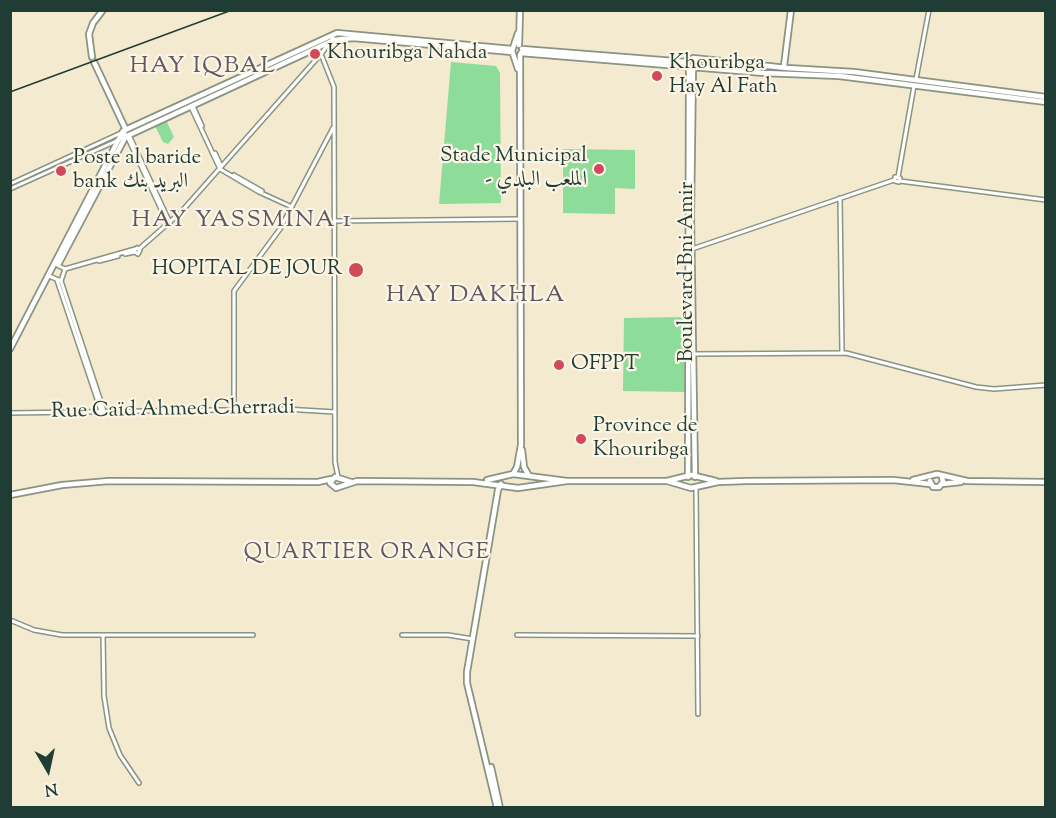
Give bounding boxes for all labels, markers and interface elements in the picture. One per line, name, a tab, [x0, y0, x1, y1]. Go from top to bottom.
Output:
place label: Khouribga Nahda	[327, 41, 487, 67]
marker: Khouribga Nahda	[308, 47, 322, 61]
place label: Khouribga Hay Al Fath	[669, 51, 778, 101]
district label: HAY IQBAL	[129, 54, 277, 82]
marker: Khouribga Hay Al Fath	[650, 69, 664, 83]
place label: Stade Municipal - الملعب البلدي	[440, 144, 587, 194]
place label: Poste al baride bank البريد بنك	[73, 146, 201, 196]
marker: Stade Municipal - الملعب البلدي	[592, 162, 606, 176]
marker: Poste al baride bank البريد بنك	[54, 164, 68, 178]
street label: Boulevard Bni Amir	[675, 182, 701, 362]
district label: HAY YASSMINA 1	[132, 208, 352, 236]
place label: HOPITAL DE JOUR	[152, 257, 342, 283]
marker: HOPITAL DE JOUR	[347, 261, 365, 279]
district label: HAY DAKHLA	[386, 283, 566, 311]
place label: OFPPT	[571, 352, 639, 378]
marker: OFPPT	[552, 358, 566, 372]
street label: Rue Caïd Ahmed Cherradi	[51, 396, 295, 426]
place label: Province de Khouribga	[593, 414, 698, 464]
marker: Province de Khouribga	[574, 432, 588, 446]
district label: QUARTIER ORANGE	[243, 541, 491, 567]
north arrow	[18, 740, 78, 800]
text: N	[43, 776, 59, 801]

